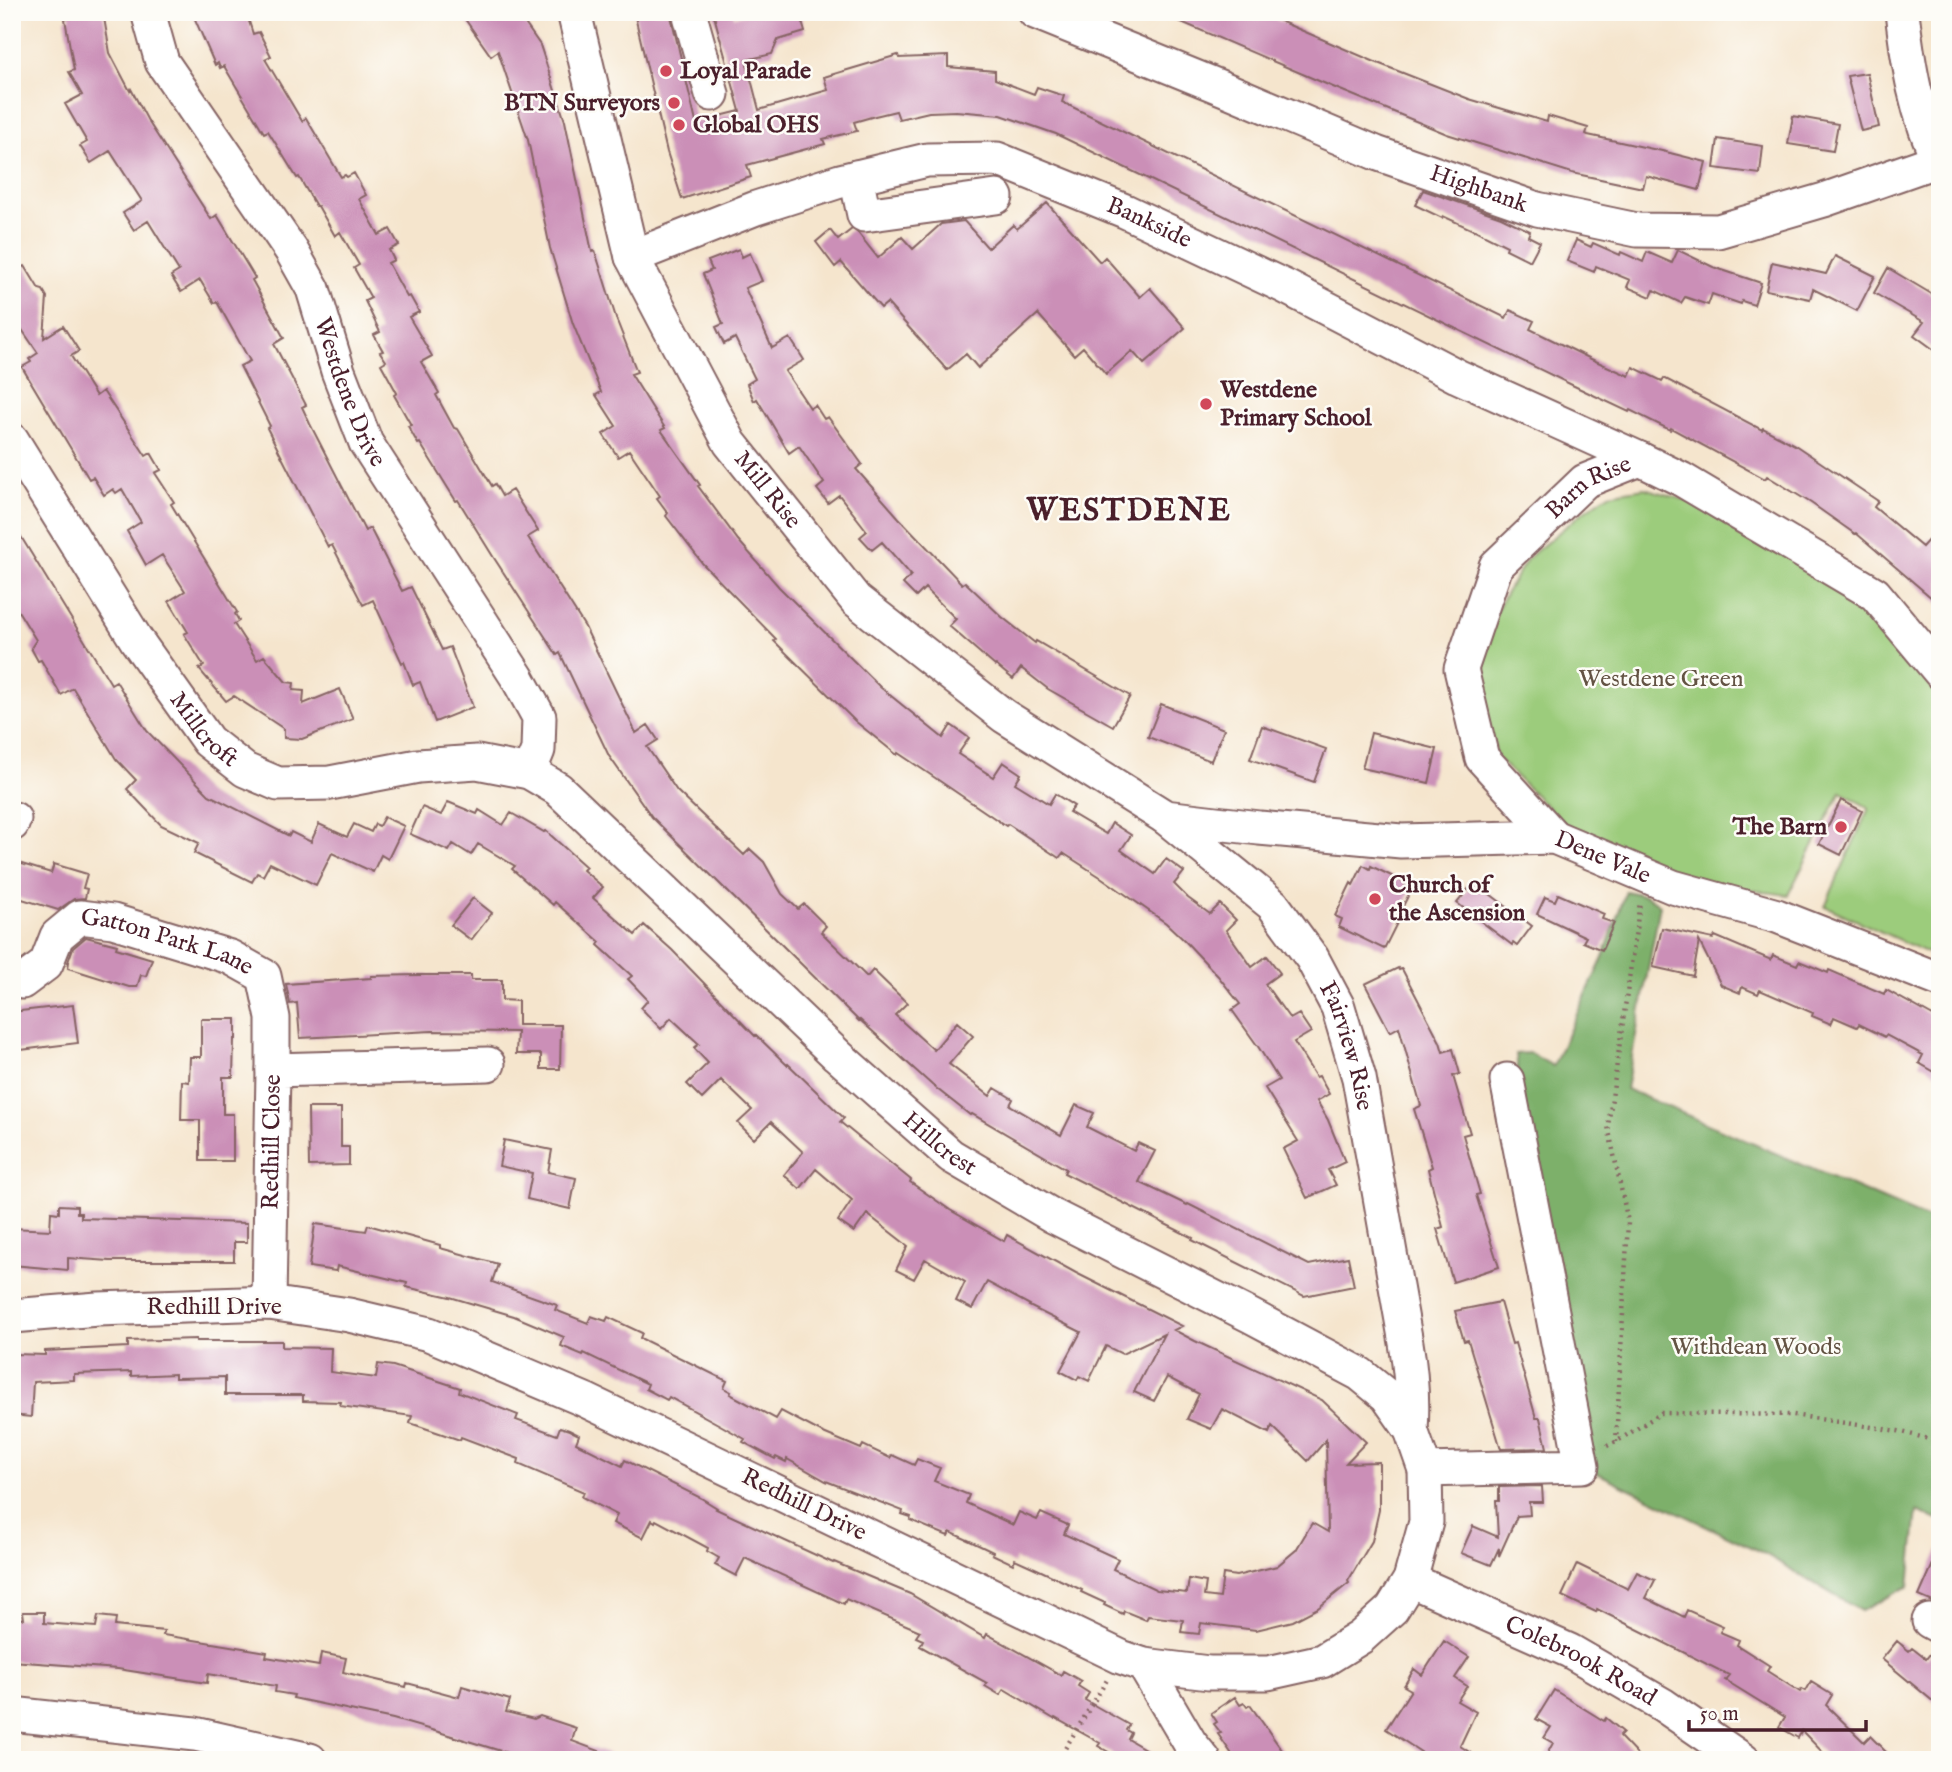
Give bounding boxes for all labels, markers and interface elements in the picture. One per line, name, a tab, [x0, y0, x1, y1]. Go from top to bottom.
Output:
place label: Loyal Parade	[680, 56, 811, 87]
marker: Loyal Parade	[658, 63, 674, 79]
place label: BTN Surveyors	[504, 88, 661, 119]
marker: BTN Surveyors	[666, 95, 682, 111]
place label: Global OHS	[693, 110, 819, 141]
marker: Global OHS	[671, 117, 687, 133]
street label: Highbank	[1426, 157, 1532, 220]
street label: Bankside	[1102, 190, 1197, 256]
street label: Westdene Drive	[307, 313, 393, 473]
place label: Westdene Primary School	[1219, 375, 1372, 434]
marker: Westdene Primary School	[1198, 396, 1214, 412]
street label: Mill Rise	[727, 444, 808, 535]
street label: Barn Rise	[1539, 449, 1636, 526]
district label: WESTDENE	[1025, 491, 1232, 532]
park label: Westdene Green	[1579, 664, 1744, 695]
street label: Millcroft	[162, 686, 244, 774]
place label: The Barn	[1732, 812, 1827, 843]
marker: The Barn	[1833, 819, 1849, 835]
street label: Dene Vale	[1550, 823, 1655, 891]
place label: Church of the Ascension	[1389, 870, 1526, 929]
marker: Church of the Ascension	[1367, 891, 1383, 907]
street label: Gatton Park Lane	[79, 902, 259, 982]
street label: Fairview Rise	[1312, 976, 1380, 1113]
street label: Redhill Close	[255, 1074, 288, 1210]
street label: Hillcrest	[896, 1105, 982, 1183]
street label: Redhill Drive	[146, 1292, 282, 1323]
park label: Withdean Woods	[1670, 1332, 1842, 1363]
street label: Redhill Drive	[736, 1461, 872, 1549]
street label: Colebrook Road	[1500, 1609, 1662, 1713]
scale bar	[1689, 1688, 1866, 1732]
text: 50 m	[1700, 1701, 1739, 1728]

